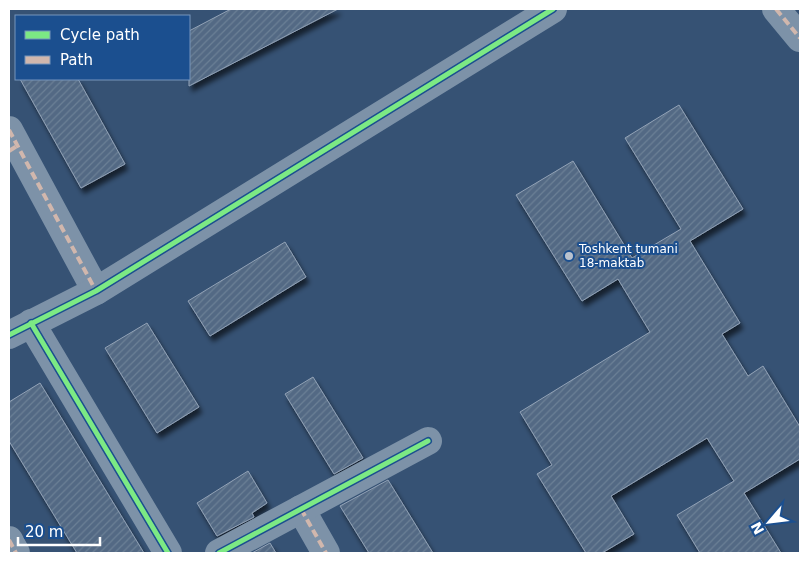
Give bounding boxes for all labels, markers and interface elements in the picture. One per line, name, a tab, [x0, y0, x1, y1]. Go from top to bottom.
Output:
legend	[15, 15, 190, 80]
text: Cycle path	[60, 26, 140, 44]
text: Path	[60, 51, 93, 69]
place label: Toshkent tumani 18-maktab	[578, 242, 678, 270]
marker: Toshkent tumani 18-maktab	[563, 250, 575, 262]
north arrow	[744, 497, 794, 547]
scale bar	[18, 514, 100, 546]
text: N	[748, 519, 767, 537]
text: 20 m	[25, 523, 63, 541]

